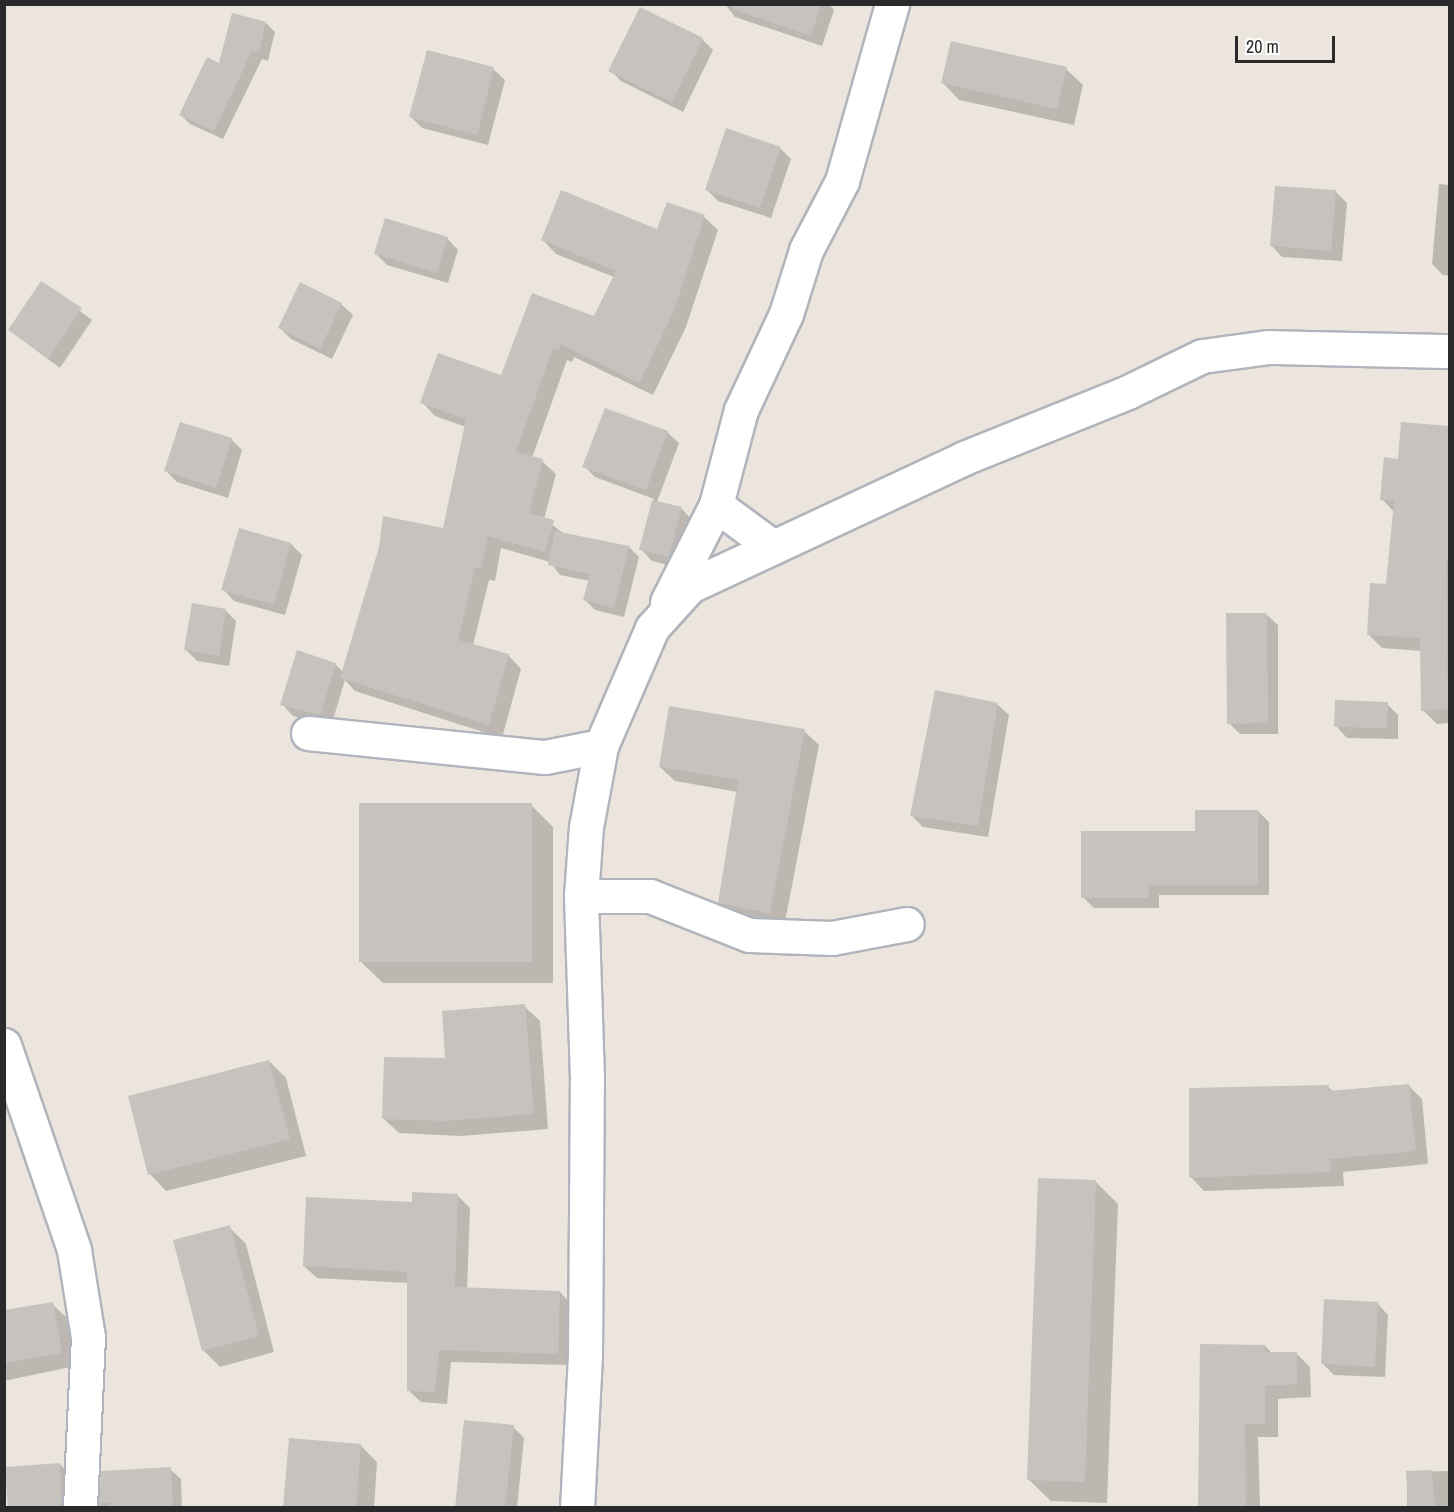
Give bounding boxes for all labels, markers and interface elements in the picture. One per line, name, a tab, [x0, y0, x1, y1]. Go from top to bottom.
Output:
scale bar	[1238, 24, 1338, 62]
text: 20 m	[1246, 34, 1279, 59]

